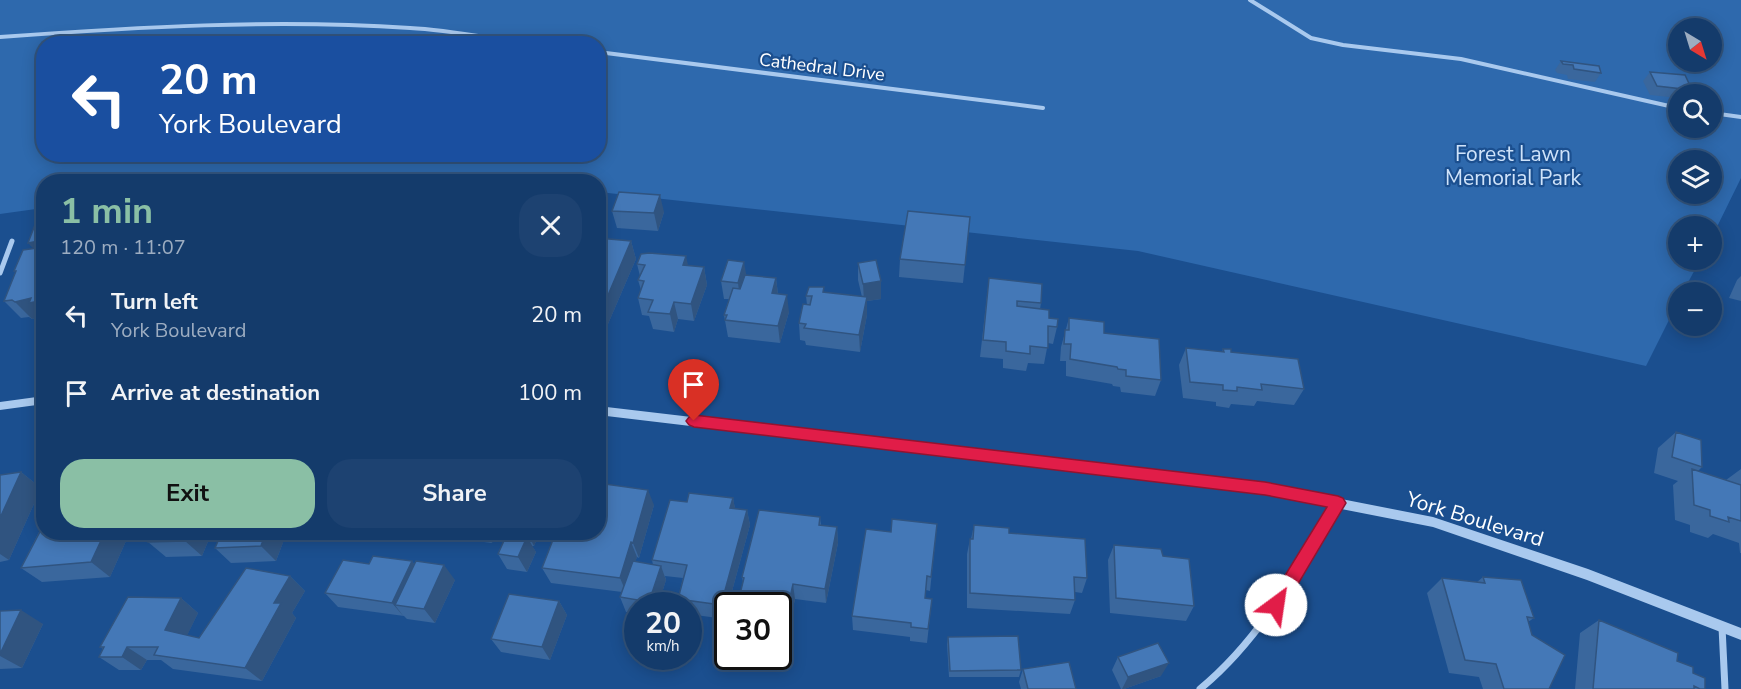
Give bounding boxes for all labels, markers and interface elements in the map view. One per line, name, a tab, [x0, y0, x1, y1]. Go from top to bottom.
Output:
north arrow	[1668, 18, 1722, 72]
map controls	[1668, 18, 1722, 336]
street label: Cathedral Drive	[758, 47, 886, 87]
text: 20 m	[159, 52, 258, 109]
icon: left	[60, 60, 138, 138]
button: search	[1668, 84, 1722, 138]
text: York Boulevard	[159, 106, 342, 143]
park label: Forest Lawn Memorial Park	[1445, 140, 1581, 192]
button: layers	[1668, 150, 1722, 204]
text: 1 min	[60, 187, 153, 236]
button: close	[519, 194, 582, 257]
button: +	[1668, 216, 1722, 270]
text: 120 m · 11:07	[60, 234, 186, 261]
button: −	[1668, 282, 1722, 336]
text: Turn left	[111, 287, 198, 317]
icon: left	[60, 299, 93, 332]
text: 20 m	[531, 300, 582, 330]
text: York Boulevard	[111, 317, 246, 344]
pin	[668, 359, 719, 421]
icon: arrive	[677, 368, 710, 401]
icon: arrive	[60, 377, 93, 410]
text: Arrive at destination	[111, 378, 320, 408]
text: 100 m	[518, 378, 582, 408]
button: Exit	[60, 459, 315, 528]
button: Share	[327, 459, 582, 528]
street label: York Boulevard	[1402, 485, 1547, 553]
position arrow	[1244, 573, 1308, 637]
speed limit sign: 30	[714, 592, 792, 670]
text: 20	[645, 603, 681, 644]
text: km/h	[646, 636, 680, 656]

